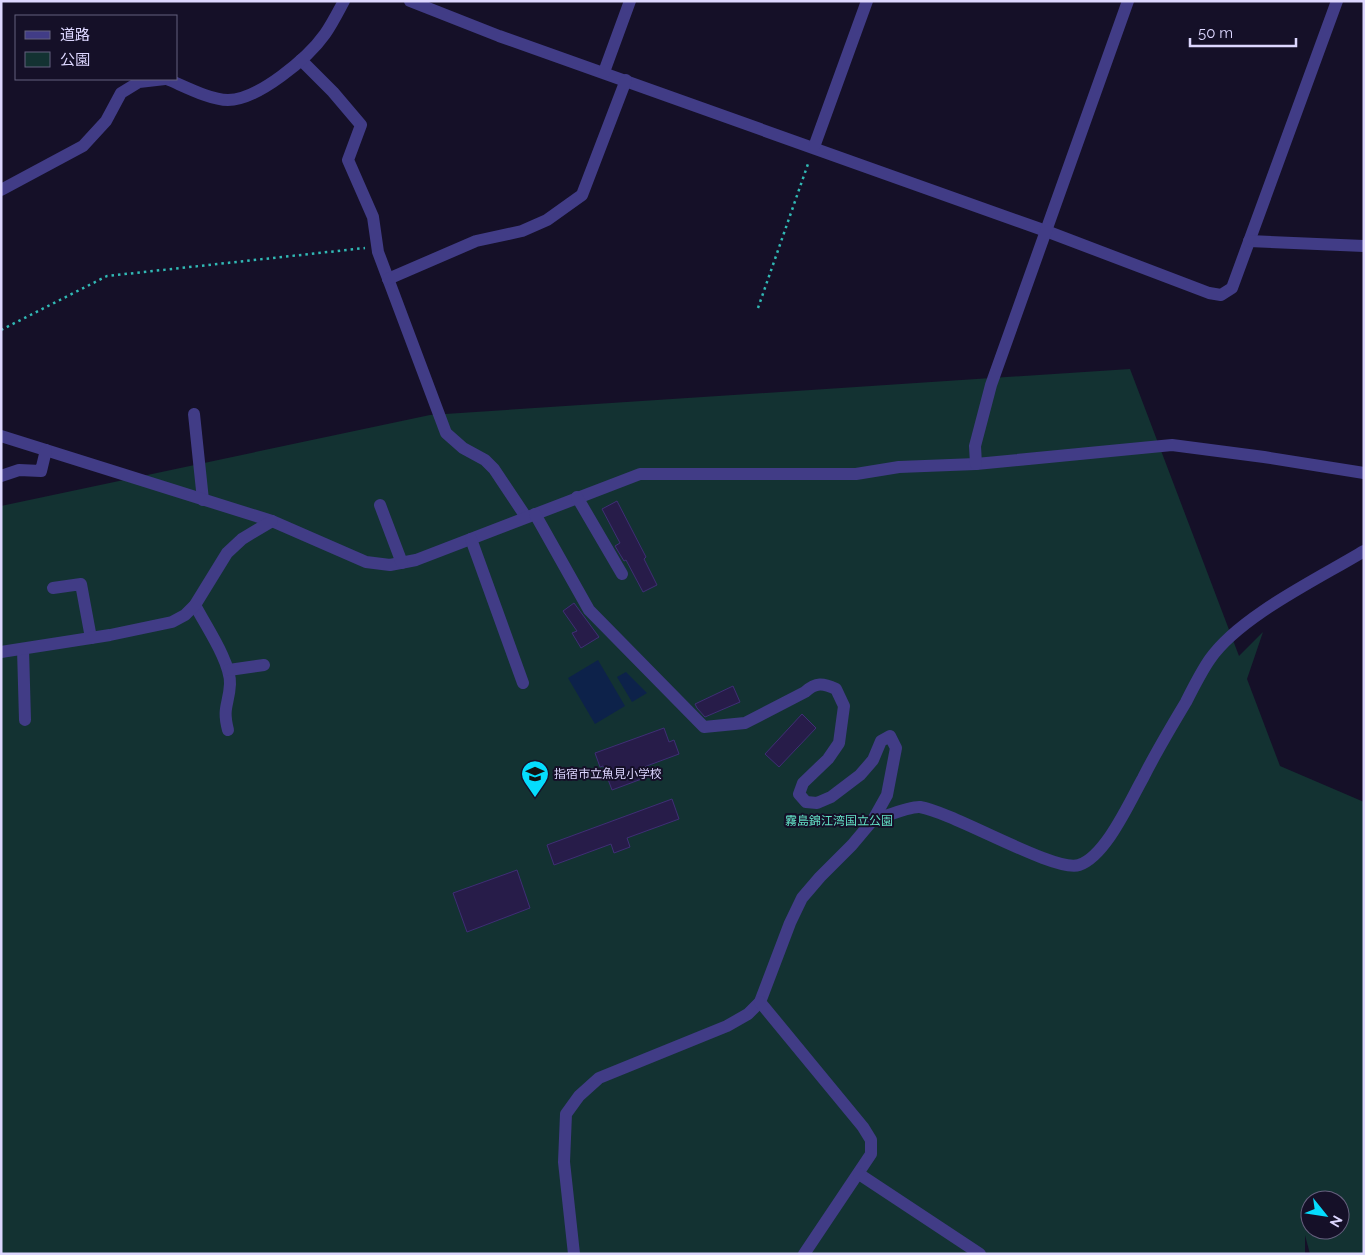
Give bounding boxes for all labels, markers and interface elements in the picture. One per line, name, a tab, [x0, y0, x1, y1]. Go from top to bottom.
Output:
legend	[15, 15, 178, 80]
scale bar	[1190, 15, 1296, 47]
text: 50 m	[1198, 24, 1233, 42]
text: 道路	[60, 26, 90, 44]
text: 公園	[60, 51, 90, 69]
school or university icon: 指宿市立魚見小学校	[520, 759, 550, 798]
place label: 指宿市立魚見小学校	[554, 767, 662, 781]
park label: 霧島錦江湾国立公園	[785, 814, 893, 828]
north arrow	[1300, 1190, 1350, 1240]
text: N	[1327, 1213, 1346, 1230]

